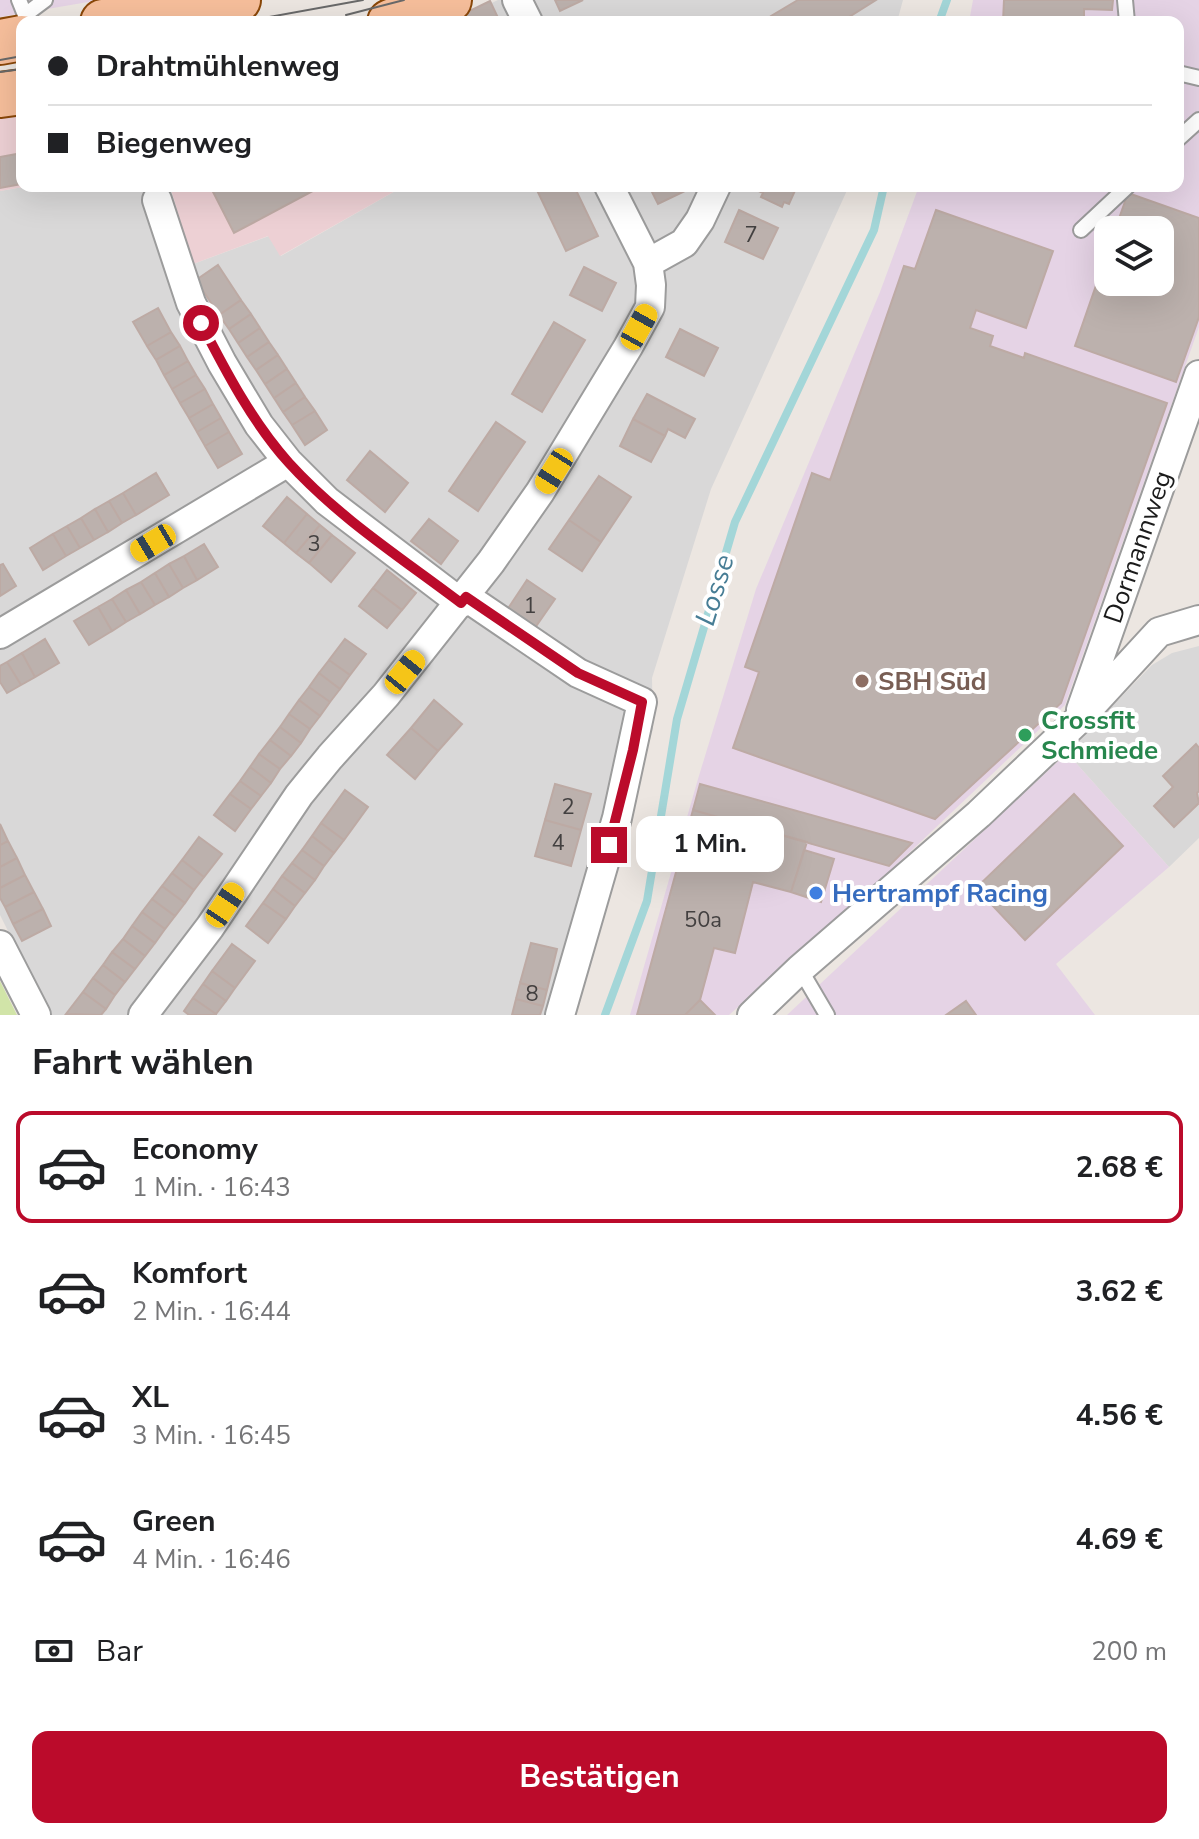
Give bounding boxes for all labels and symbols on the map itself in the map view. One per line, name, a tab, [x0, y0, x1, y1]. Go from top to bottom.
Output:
house number: 7	[744, 220, 758, 250]
car	[617, 300, 661, 354]
route start	[183, 305, 219, 341]
car	[531, 444, 577, 498]
street label: Dormannweg	[1096, 466, 1180, 628]
car	[126, 520, 180, 566]
house number: 3	[307, 529, 321, 559]
water label: Losse	[686, 550, 744, 630]
house number: 1	[523, 591, 537, 621]
car	[381, 646, 429, 698]
place label: SBH Süd	[878, 664, 986, 699]
marker: SBH Süd	[853, 672, 871, 690]
place label: Crossfit Schmiede	[1041, 703, 1158, 768]
marker: Crossfit Schmiede	[1016, 726, 1034, 744]
house number: 2	[561, 792, 575, 822]
callout: 1 Min.	[637, 817, 785, 873]
route end	[591, 827, 627, 863]
house number: 4	[551, 828, 565, 858]
place label: Hertrampf Racing	[832, 876, 1048, 911]
car	[202, 878, 248, 932]
marker: Hertrampf Racing	[807, 884, 825, 902]
house number: 50a	[684, 905, 722, 935]
house number: 8	[525, 979, 539, 1009]

